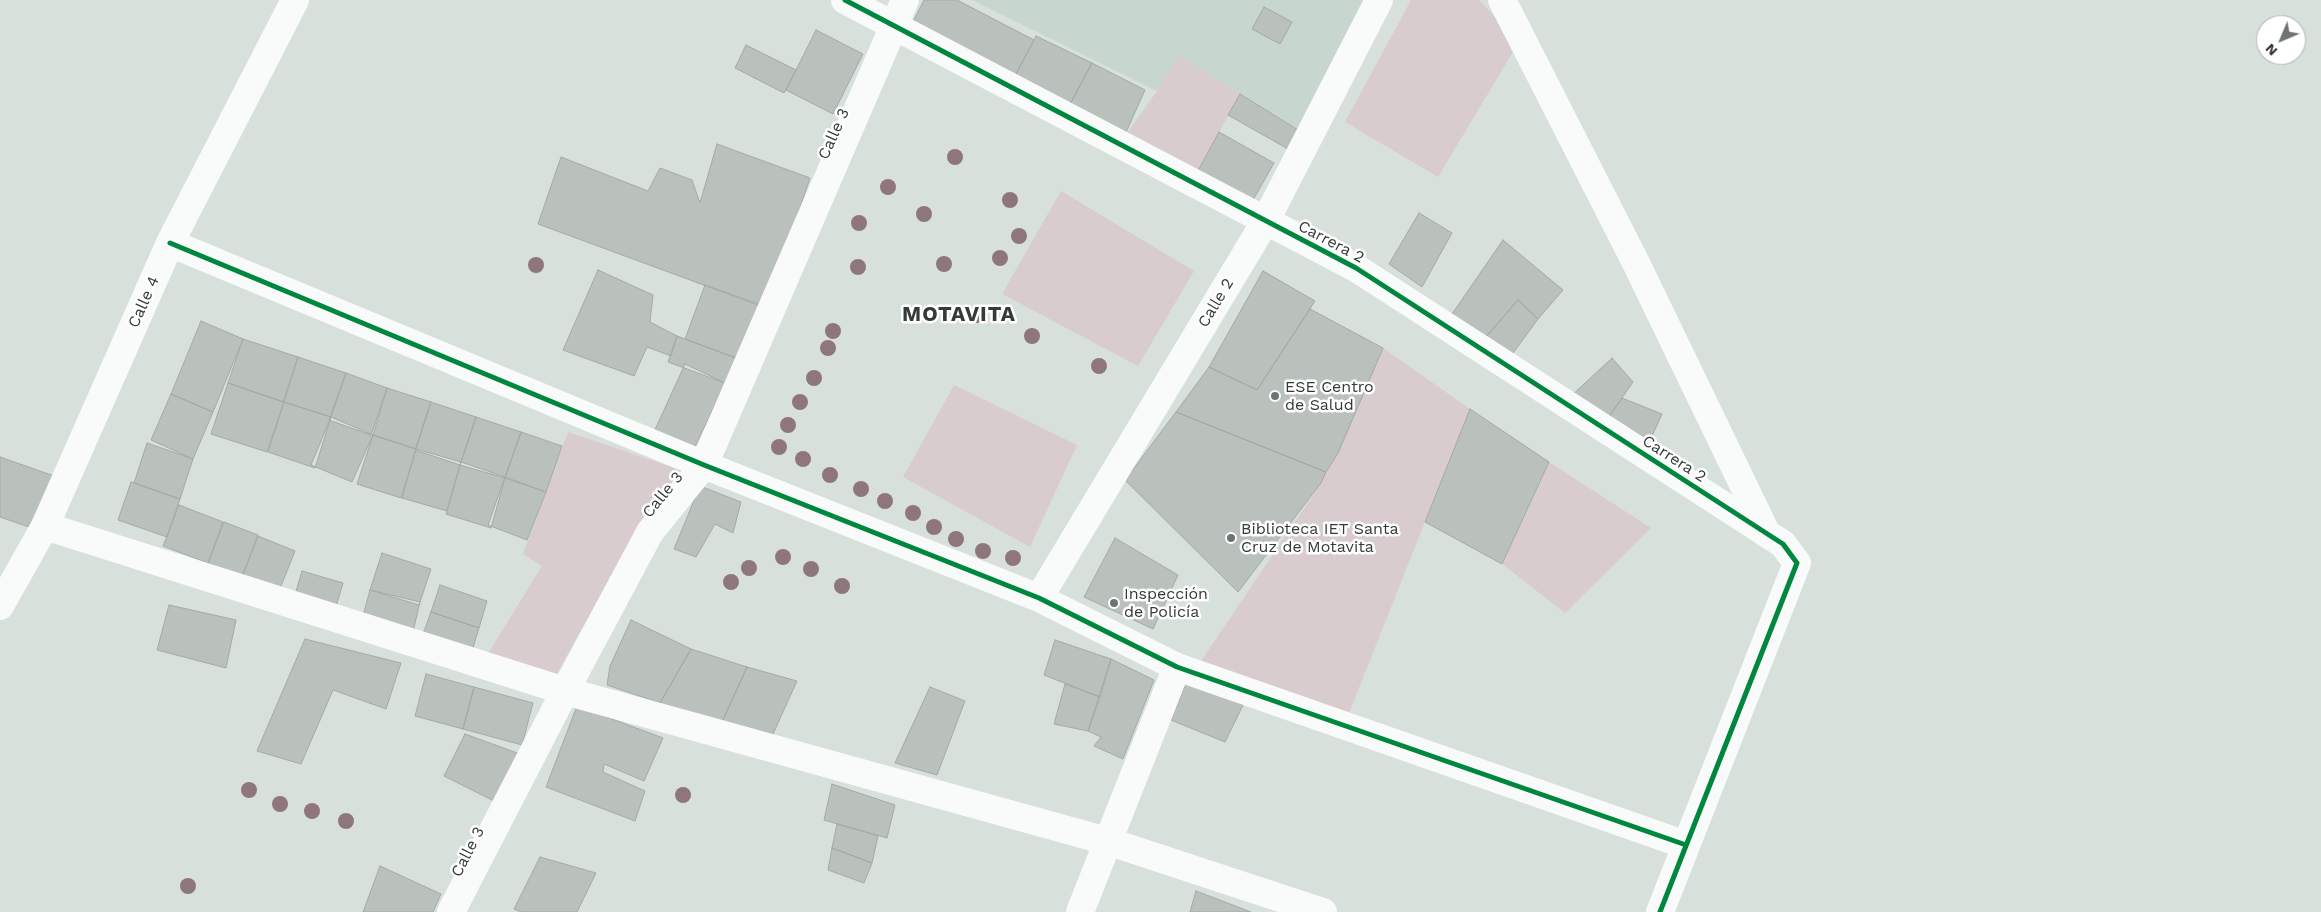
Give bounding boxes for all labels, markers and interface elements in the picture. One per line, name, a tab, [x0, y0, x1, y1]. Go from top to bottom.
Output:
north arrow	[2256, 15, 2306, 65]
text: N	[2262, 41, 2280, 59]
street label: Calle 3	[814, 106, 854, 162]
street label: Carrera 2	[1295, 217, 1367, 267]
street label: Calle 4	[124, 273, 164, 331]
street label: Calle 2	[1194, 275, 1238, 331]
district label: MOTAVITA	[901, 302, 1017, 328]
place label: ESE Centro de Salud	[1285, 377, 1374, 415]
marker: ESE Centro de Salud	[1269, 390, 1281, 402]
street label: Carrera 2	[1638, 431, 1710, 487]
street label: Calle 3	[639, 468, 687, 522]
place label: Biblioteca IET Santa Cruz de Motavita	[1241, 519, 1399, 557]
marker: Biblioteca IET Santa Cruz de Motavita	[1225, 532, 1237, 544]
place label: Inspección de Policía	[1124, 584, 1208, 622]
marker: Inspección de Policía	[1108, 597, 1120, 609]
street label: Calle 3	[447, 824, 489, 880]

